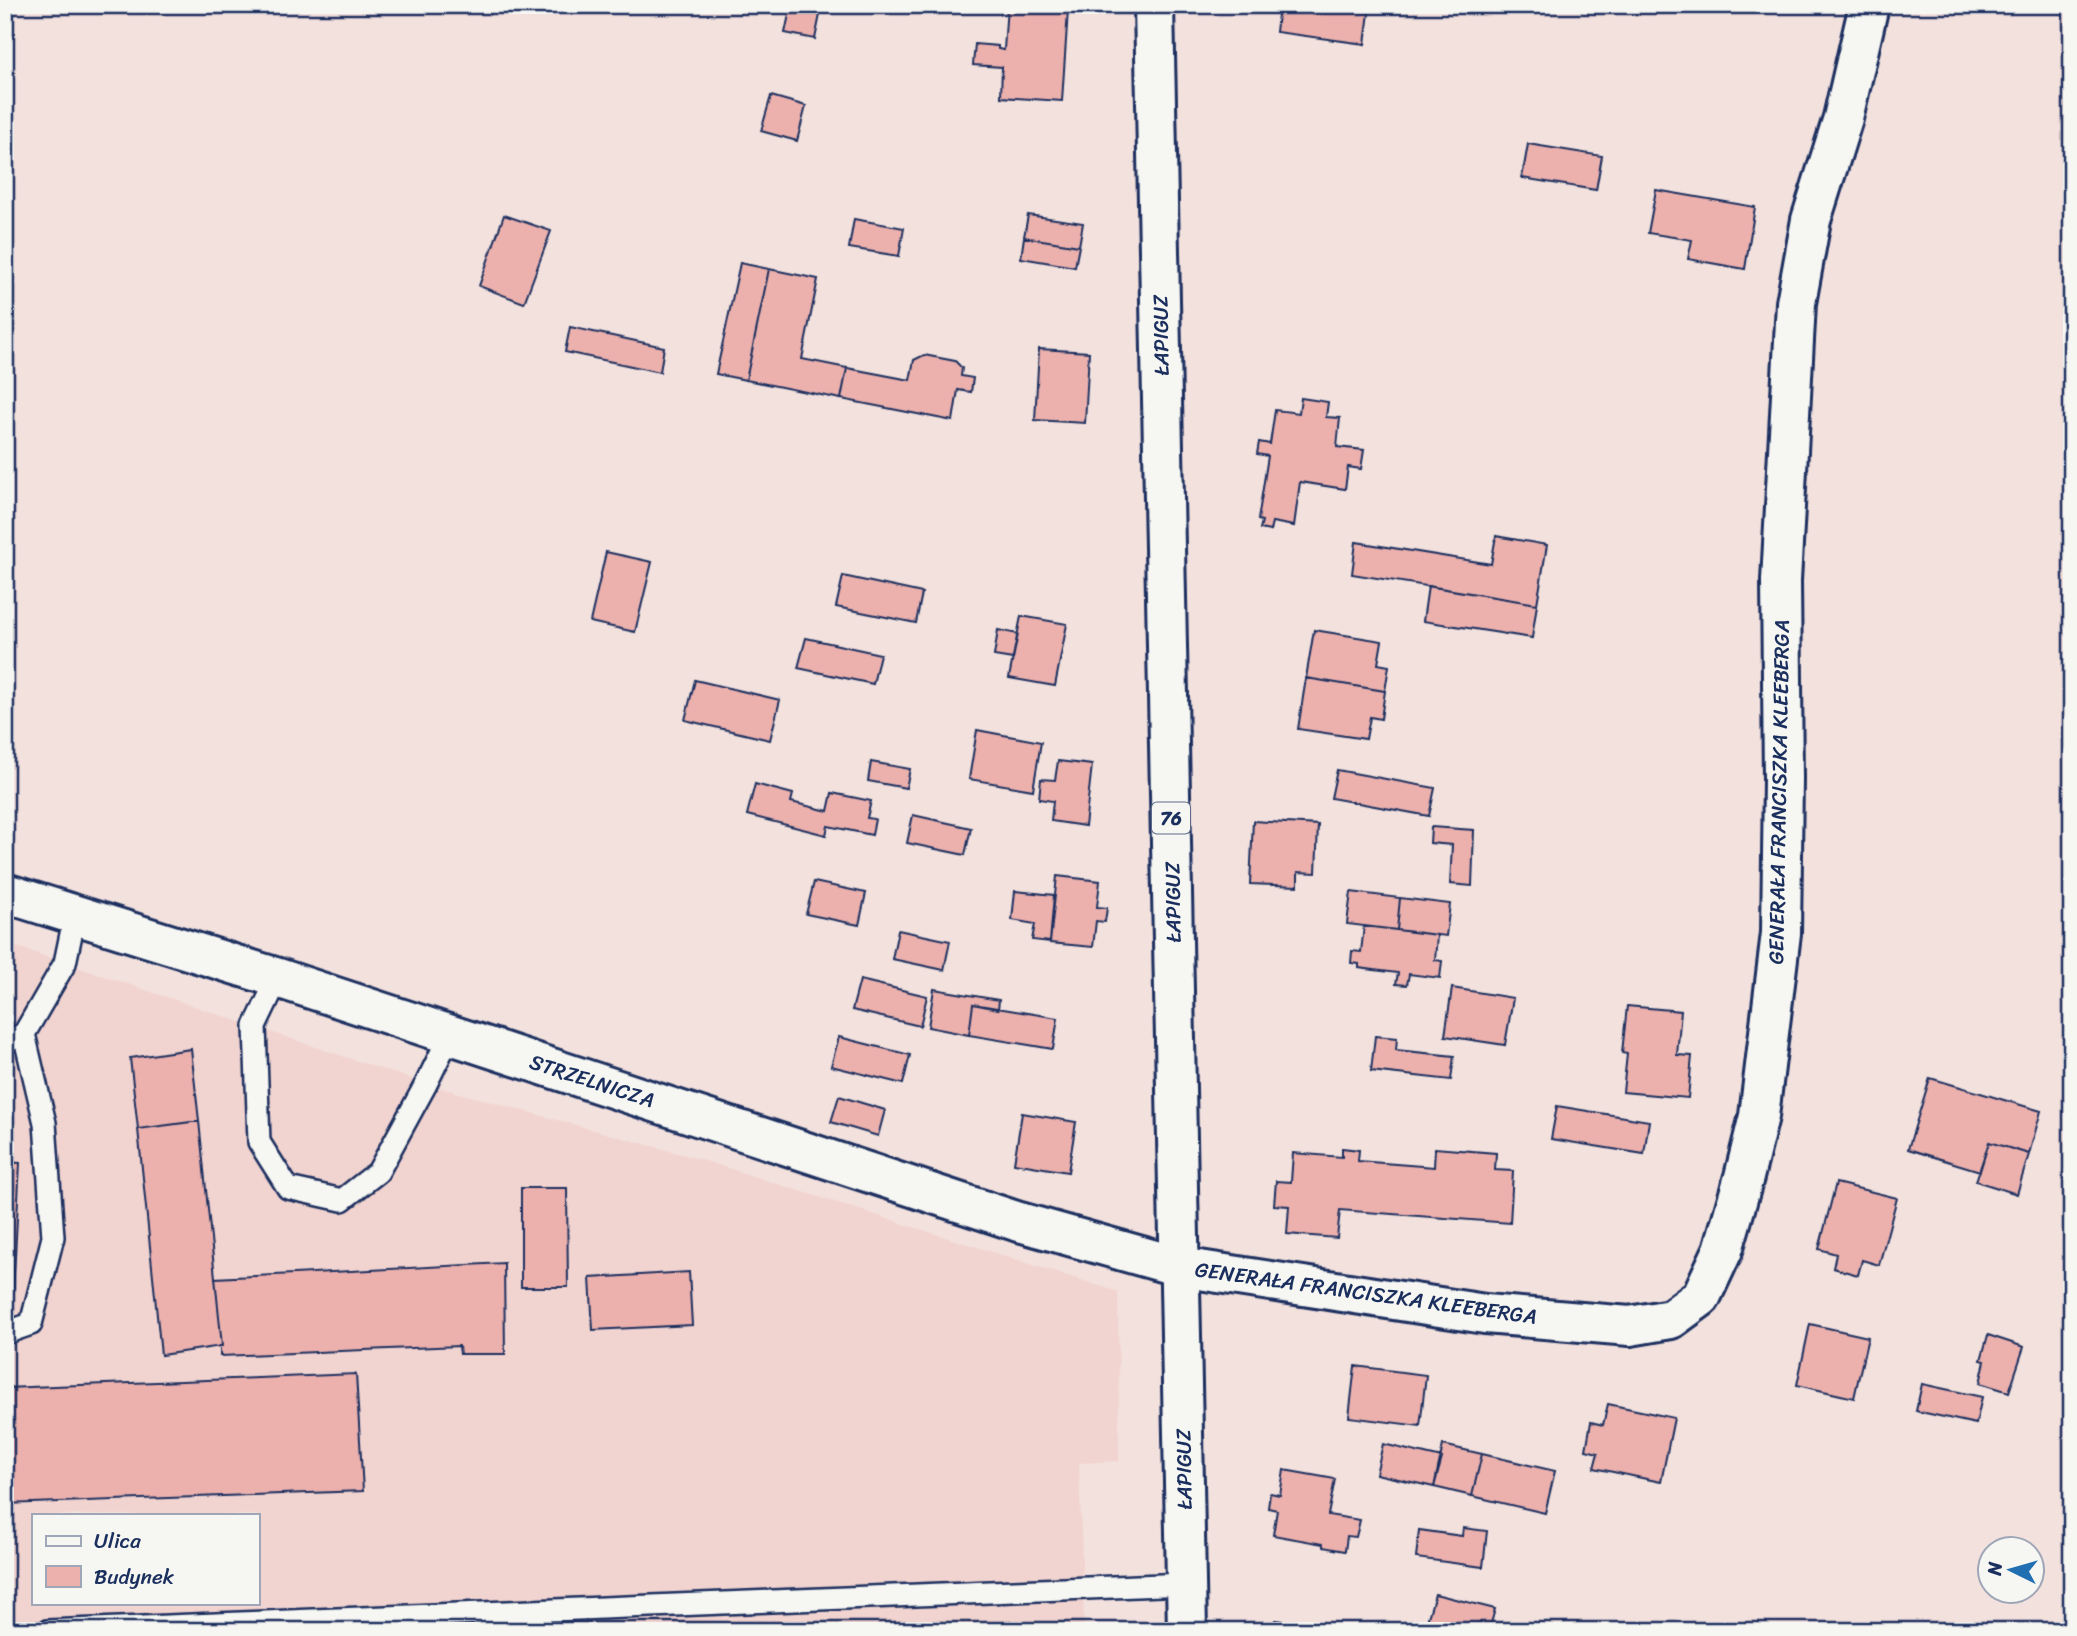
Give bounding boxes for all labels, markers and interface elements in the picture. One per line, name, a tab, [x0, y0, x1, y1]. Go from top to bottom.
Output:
street label: ŁAPIGUZ	[1141, 294, 1181, 376]
street label: GENERAŁA FRANCISZKA KLEEBERGA	[1757, 619, 1801, 965]
road number: 76	[1152, 803, 1190, 834]
street label: ŁAPIGUZ	[1153, 861, 1193, 943]
street label: STRZELNICZA	[524, 1043, 660, 1119]
street label: GENERAŁA FRANCISZKA KLEEBERGA	[1193, 1250, 1539, 1336]
street label: ŁAPIGUZ	[1164, 1428, 1204, 1510]
legend	[32, 1514, 259, 1604]
text: Ulica	[94, 1522, 141, 1560]
north arrow	[1976, 1534, 2046, 1604]
text: Budynek	[94, 1558, 175, 1596]
text: N	[1977, 1560, 2012, 1578]

